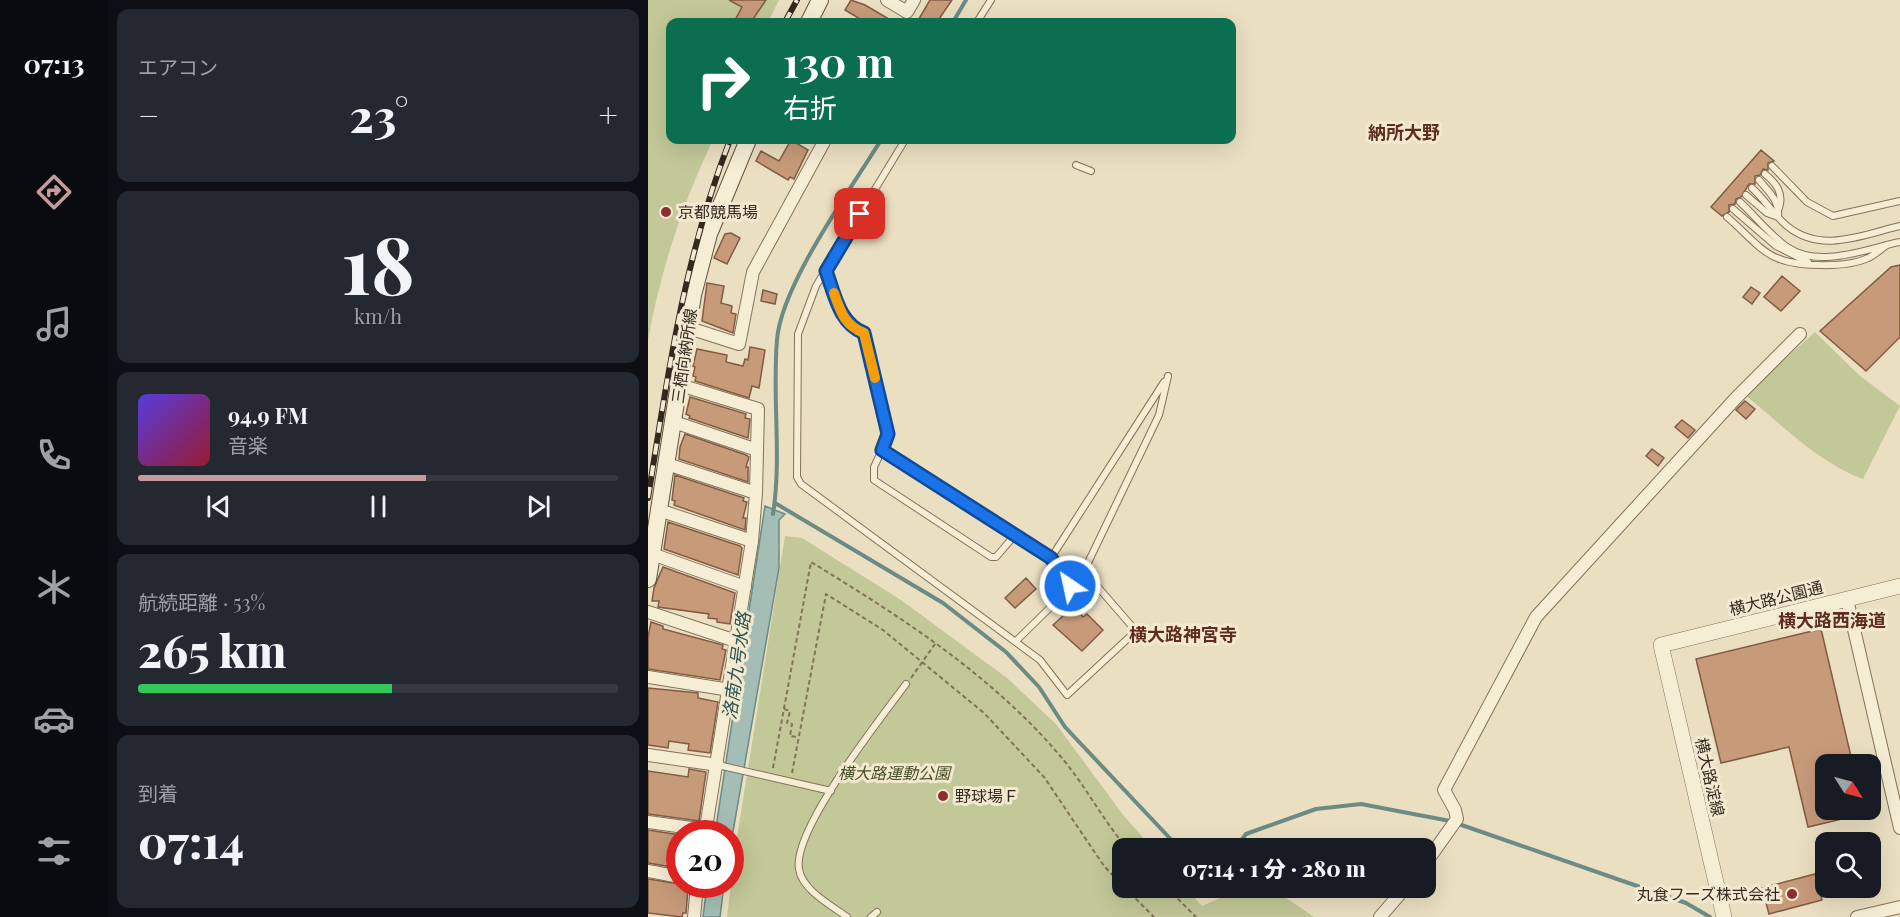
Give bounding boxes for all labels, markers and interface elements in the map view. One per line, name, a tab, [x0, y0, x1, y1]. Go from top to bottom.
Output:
text: 130 m	[783, 33, 894, 89]
icon: right	[684, 42, 762, 120]
text: 07:13	[24, 45, 84, 81]
text: エアコン	[138, 53, 218, 80]
text: 23°	[349, 84, 408, 144]
text: 右折	[783, 89, 837, 125]
text: −	[138, 92, 159, 136]
text: +	[599, 92, 618, 136]
district label: 納所大野	[1368, 120, 1440, 144]
icon: directions	[33, 171, 75, 213]
pin	[834, 188, 885, 239]
icon: arrive	[843, 197, 876, 230]
place label: 京都競馬場	[678, 201, 758, 222]
marker: 京都競馬場	[659, 205, 673, 219]
text: 18	[341, 211, 415, 315]
text: km/h	[354, 302, 402, 329]
icon: music	[33, 303, 75, 345]
street label: 三栖向納所線	[666, 307, 701, 405]
text: 94.9 FM	[228, 400, 308, 430]
text: 音楽	[228, 431, 268, 458]
icon: phone	[33, 434, 75, 476]
icon: previous	[202, 490, 235, 523]
icon: pause	[362, 490, 395, 523]
icon: next	[522, 490, 555, 523]
position arrow	[1038, 554, 1102, 618]
icon: climate	[33, 566, 75, 608]
street label: 横大路公園通	[1727, 576, 1825, 619]
text: 航続距離 · 53%	[138, 588, 265, 615]
district label: 横大路西海道	[1778, 608, 1886, 632]
water label: 洛南九号水路	[717, 609, 756, 721]
text: 265 km	[138, 619, 287, 679]
district label: 横大路神宮寺	[1129, 622, 1237, 646]
icon: car	[33, 698, 75, 740]
street label: 横大路淀線	[1691, 736, 1730, 818]
north arrow	[1815, 754, 1881, 820]
map controls	[1815, 754, 1881, 898]
park label: 横大路運動公園	[838, 762, 952, 783]
text: 到着	[138, 779, 178, 806]
place label: 野球場Ｆ	[955, 785, 1019, 806]
marker: 野球場Ｆ	[936, 789, 950, 803]
text: 07:14	[138, 810, 244, 870]
speed limit sign: 20	[666, 820, 744, 898]
icon: filters	[33, 830, 75, 872]
button: search	[1815, 832, 1881, 898]
text: 07:14 · 1 分 · 280 m	[1182, 853, 1366, 883]
place label: 丸食フーズ株式会社	[1637, 883, 1780, 904]
marker: 丸食フーズ株式会社	[1785, 887, 1799, 901]

